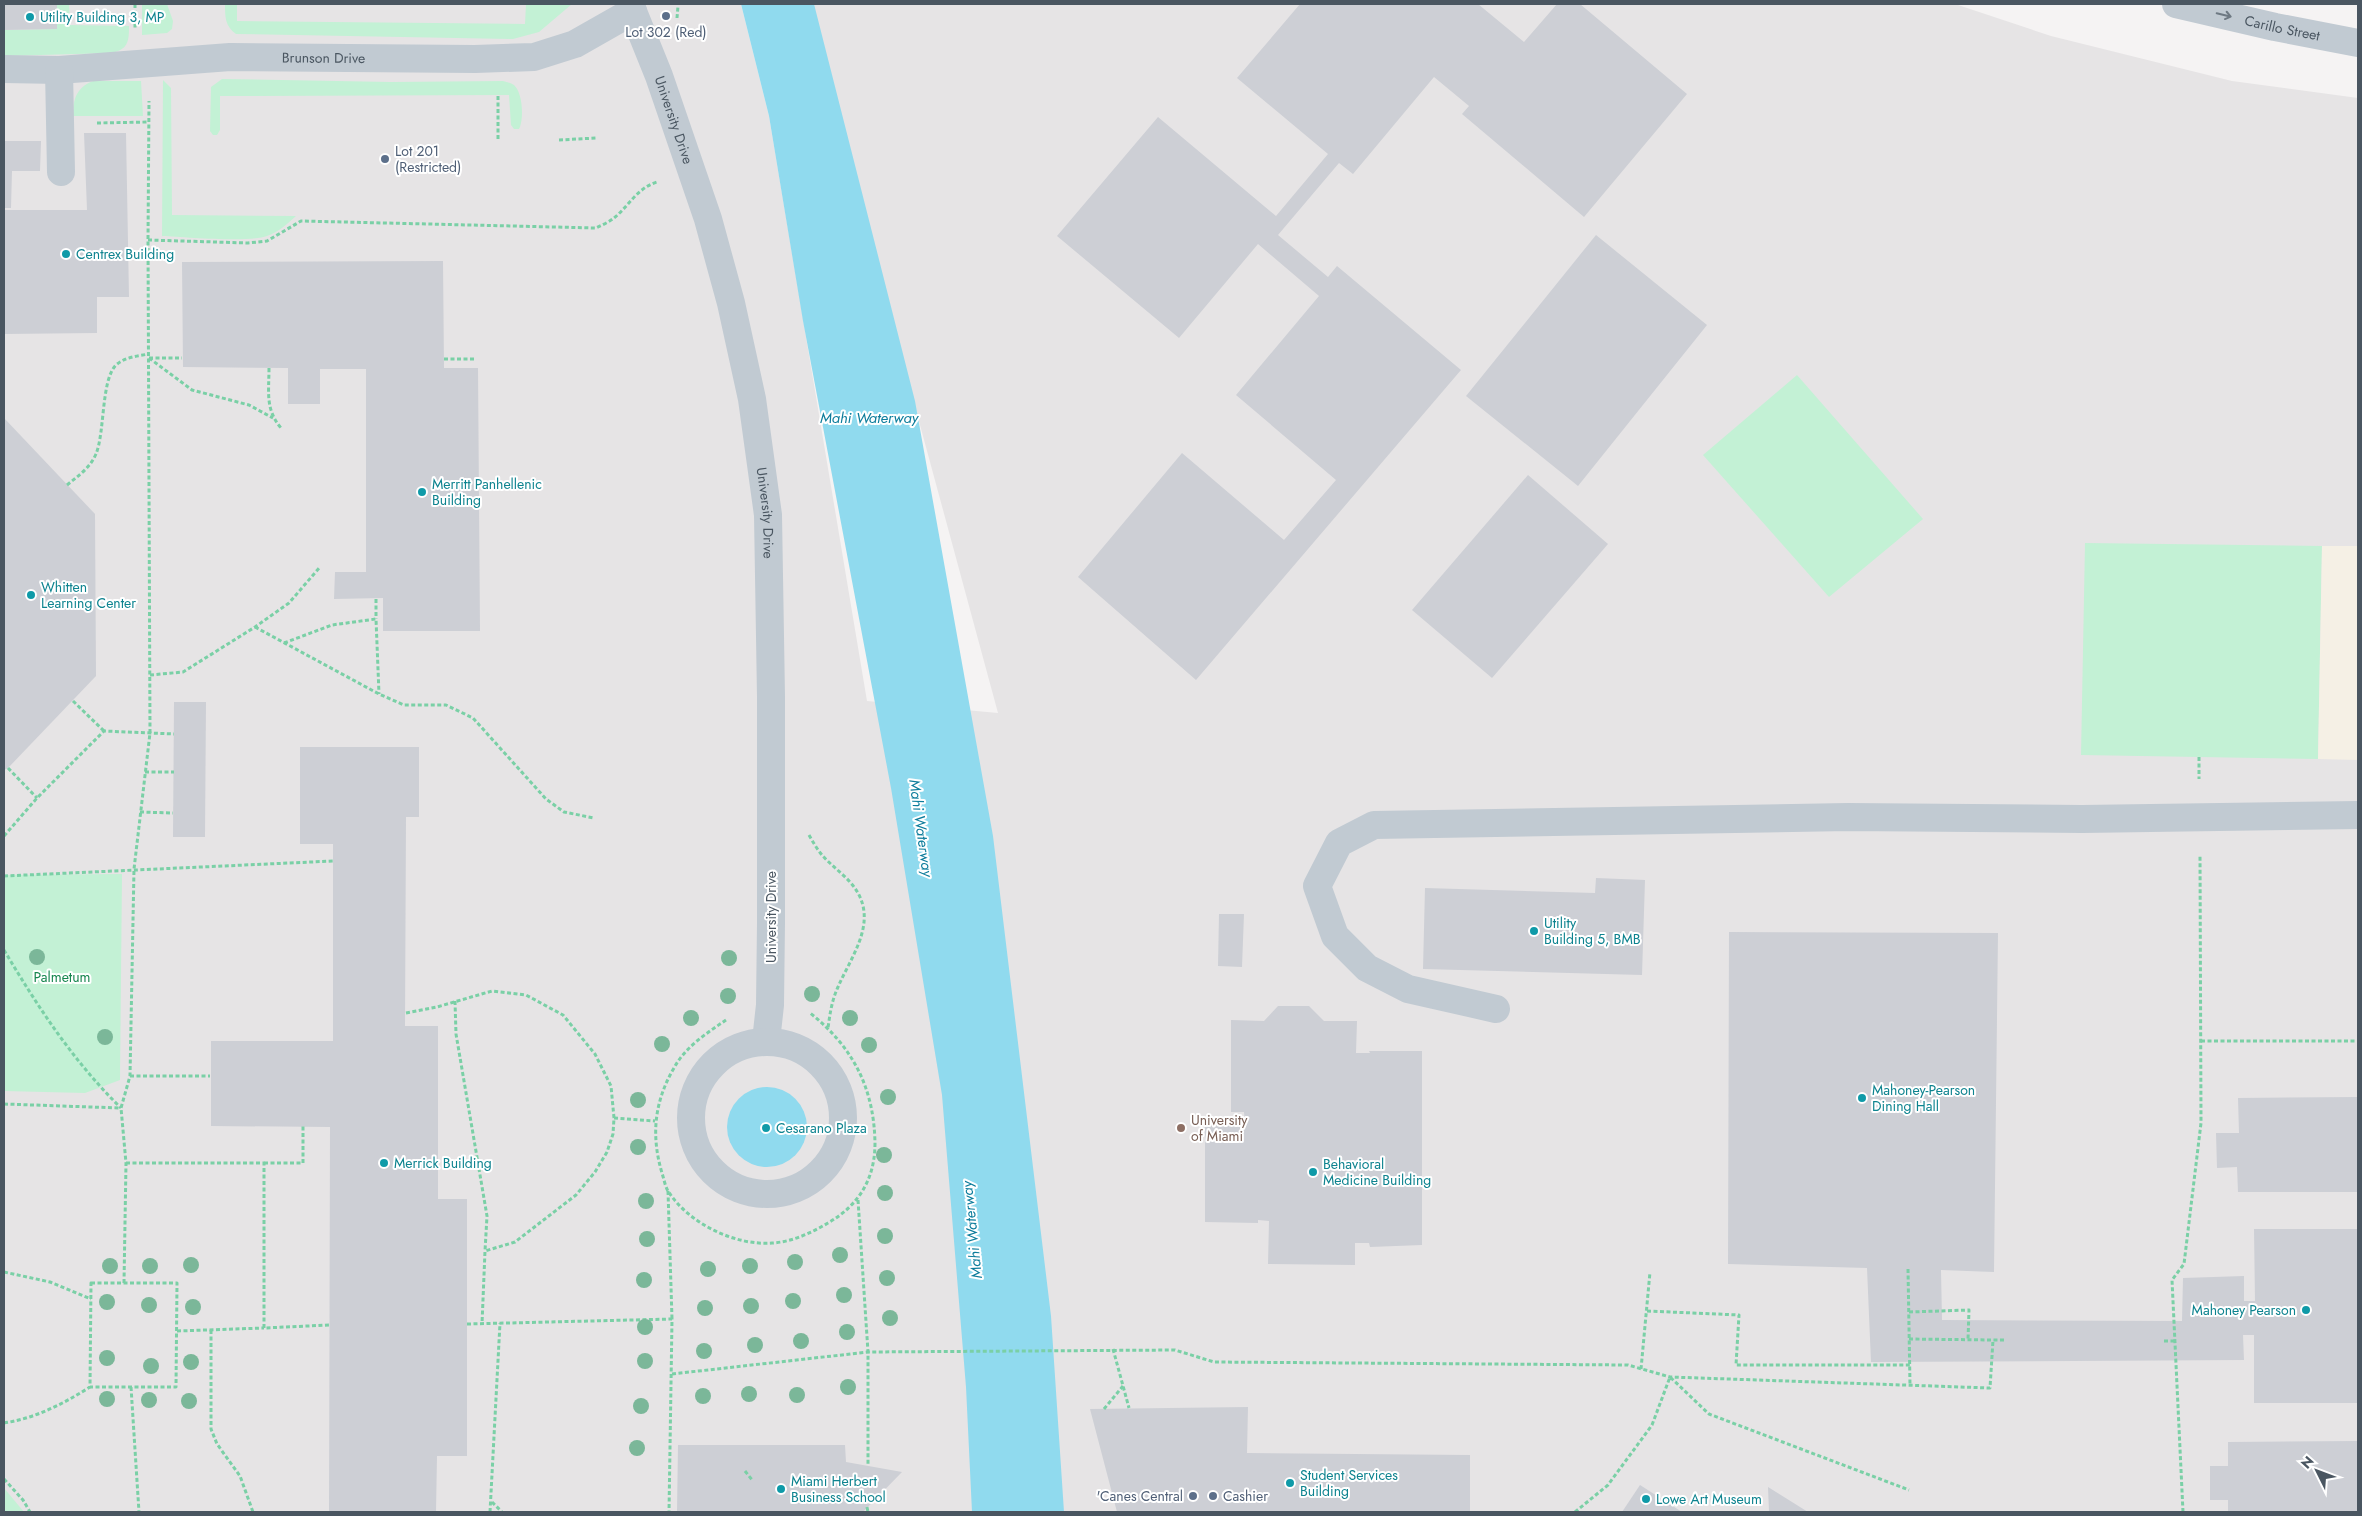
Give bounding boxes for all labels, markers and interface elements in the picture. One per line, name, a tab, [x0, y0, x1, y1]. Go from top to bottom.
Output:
place label: Utility Building 3, MP	[40, 7, 165, 27]
marker: Lot 302 (Red)	[660, 10, 672, 22]
street label: Carillo Street	[2243, 10, 2322, 46]
marker: Utility Building 3, MP	[24, 11, 36, 23]
one-way arrow	[2215, 11, 2231, 20]
place label: Lot 302 (Red)	[625, 22, 707, 42]
street label: Brunson Drive	[282, 47, 365, 68]
street label: University Drive	[650, 73, 698, 167]
place label: Lot 201 (Restricted)	[395, 141, 461, 177]
marker: Lot 201 (Restricted)	[379, 153, 391, 165]
place label: Centrex Building	[76, 244, 174, 264]
marker: Centrex Building	[60, 248, 72, 260]
water label: Mahi Waterway	[820, 407, 920, 429]
street label: University Drive	[752, 466, 779, 559]
place label: Merritt Panhellenic Building	[432, 474, 542, 510]
marker: Merritt Panhellenic Building	[416, 486, 428, 498]
place label: Whitten Learning Center	[41, 577, 136, 613]
marker: Whitten Learning Center	[25, 589, 37, 601]
water label: Mahi Waterway	[903, 778, 939, 880]
street label: University Drive	[761, 871, 781, 963]
place label: Utility Building 5, BMB	[1544, 913, 1641, 949]
marker: Utility Building 5, BMB	[1528, 925, 1540, 937]
park label: Palmetum	[34, 967, 90, 987]
place label: Mahoney-Pearson Dining Hall	[1872, 1080, 1975, 1116]
marker: Mahoney-Pearson Dining Hall	[1856, 1092, 1868, 1104]
place label: University of Miami	[1191, 1110, 1248, 1146]
place label: Cesarano Plaza	[776, 1118, 867, 1138]
marker: Cesarano Plaza	[760, 1122, 772, 1134]
marker: University of Miami	[1175, 1122, 1187, 1134]
place label: Merrick Building	[394, 1153, 492, 1173]
place label: Behavioral Medicine Building	[1323, 1154, 1431, 1190]
marker: Merrick Building	[378, 1157, 390, 1169]
marker: Behavioral Medicine Building	[1307, 1166, 1319, 1178]
water label: Mahi Waterway	[956, 1178, 988, 1280]
place label: Mahoney Pearson	[2192, 1300, 2296, 1320]
marker: Mahoney Pearson	[2300, 1304, 2312, 1316]
north arrow	[2292, 1446, 2342, 1496]
text: N	[2296, 1451, 2318, 1473]
place label: Student Services Building	[1300, 1465, 1398, 1501]
place label: Miami Herbert Business School	[791, 1471, 886, 1507]
marker: Student Services Building	[1284, 1477, 1296, 1489]
marker: Miami Herbert Business School	[775, 1483, 787, 1495]
place label: 'Canes Central	[1096, 1486, 1183, 1506]
place label: Cashier	[1223, 1486, 1268, 1506]
place label: Lowe Art Museum	[1656, 1489, 1762, 1509]
marker: 'Canes Central	[1187, 1490, 1199, 1502]
marker: Cashier	[1207, 1490, 1219, 1502]
marker: Lowe Art Museum	[1640, 1493, 1652, 1505]

